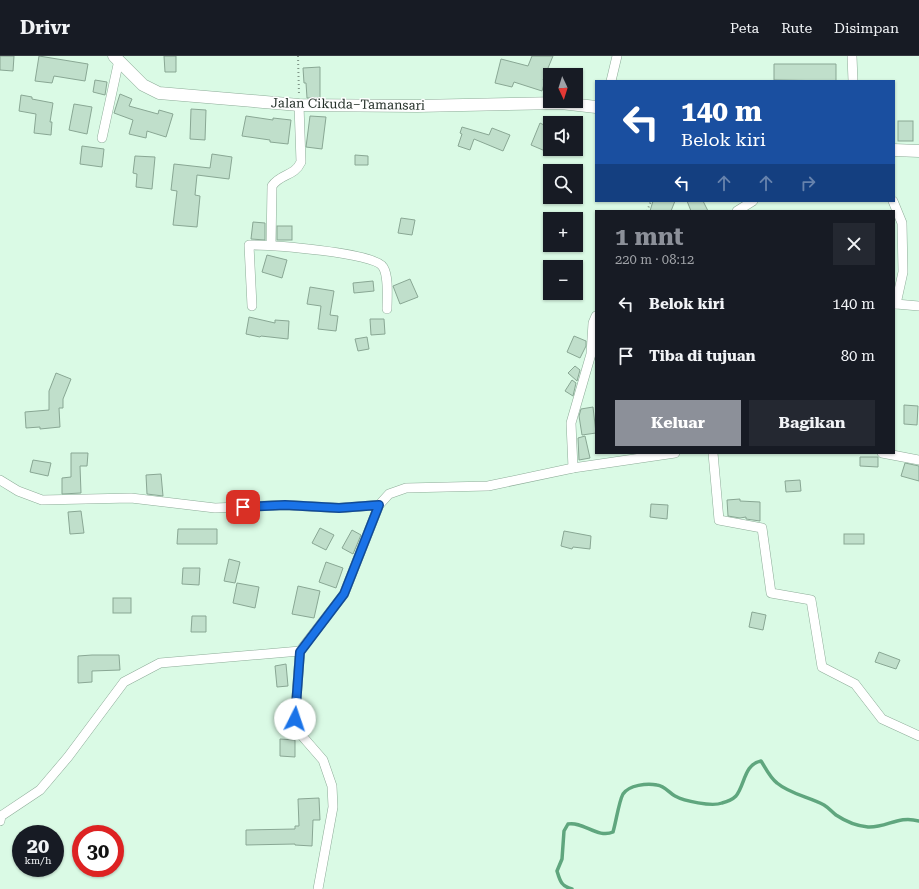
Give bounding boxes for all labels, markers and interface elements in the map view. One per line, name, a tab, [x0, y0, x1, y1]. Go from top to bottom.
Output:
text: Drivr	[20, 16, 70, 39]
text: Peta	[730, 20, 759, 36]
text: Rute	[781, 20, 812, 36]
text: Disimpan	[834, 20, 899, 36]
north arrow	[543, 68, 583, 108]
map controls	[543, 68, 583, 300]
street label: Jalan Cikuda–Tamansari	[271, 95, 425, 113]
text: 140 m	[681, 95, 762, 128]
icon: left	[615, 96, 667, 148]
button: sound	[543, 116, 583, 156]
text: Belok kiri	[681, 129, 766, 150]
button: search	[543, 164, 583, 204]
icon: left	[671, 172, 693, 194]
icon: ahead	[713, 172, 735, 194]
icon: ahead	[755, 172, 777, 194]
icon: right	[797, 172, 819, 194]
button: +	[543, 212, 583, 252]
text: 1 mnt	[615, 223, 684, 251]
button: close	[833, 223, 875, 265]
text: 220 m · 08:12	[615, 252, 694, 267]
button: −	[543, 260, 583, 300]
icon: left	[615, 293, 637, 315]
text: Belok kiri	[649, 295, 725, 313]
text: 140 m	[832, 295, 875, 313]
icon: arrive	[615, 345, 637, 367]
text: Tiba di tujuan	[649, 347, 756, 365]
text: 80 m	[841, 347, 875, 365]
button: Keluar	[615, 400, 741, 446]
button: Bagikan	[749, 400, 875, 446]
pin	[226, 490, 260, 524]
icon: arrive	[232, 496, 254, 518]
position arrow	[274, 698, 316, 740]
speed limit sign: 30	[72, 825, 124, 877]
text: 20	[27, 834, 49, 858]
text: km/h	[25, 855, 51, 866]

